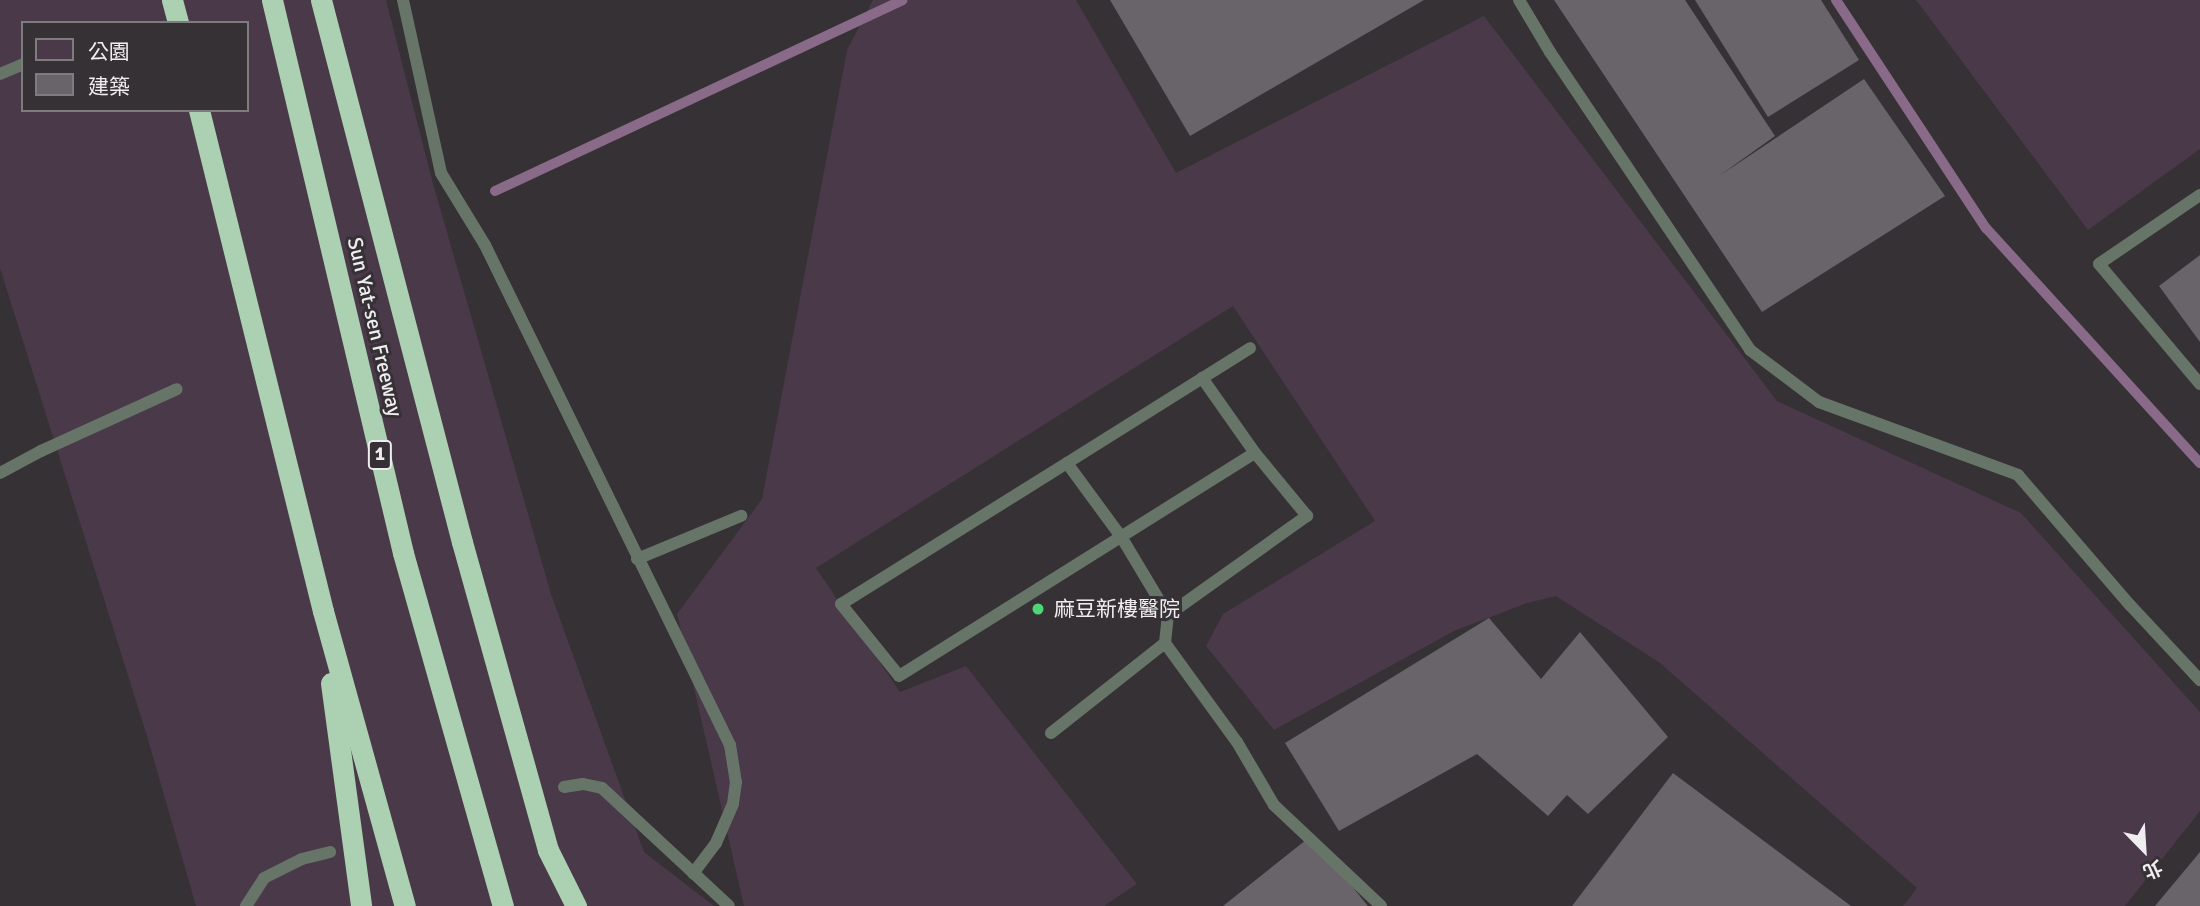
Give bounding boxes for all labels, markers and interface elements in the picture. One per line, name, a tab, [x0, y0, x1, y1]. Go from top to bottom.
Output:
legend	[21, 21, 248, 112]
text: 公園	[88, 39, 130, 65]
text: 建築	[88, 74, 130, 100]
street label: Sun Yat-sen Freeway	[342, 235, 408, 419]
road number: 1	[368, 440, 392, 470]
place label: 麻豆新樓醫院	[1054, 596, 1180, 622]
marker: 麻豆新樓醫院	[1028, 599, 1048, 619]
north arrow	[2109, 815, 2179, 885]
text: 北	[2139, 854, 2166, 884]

